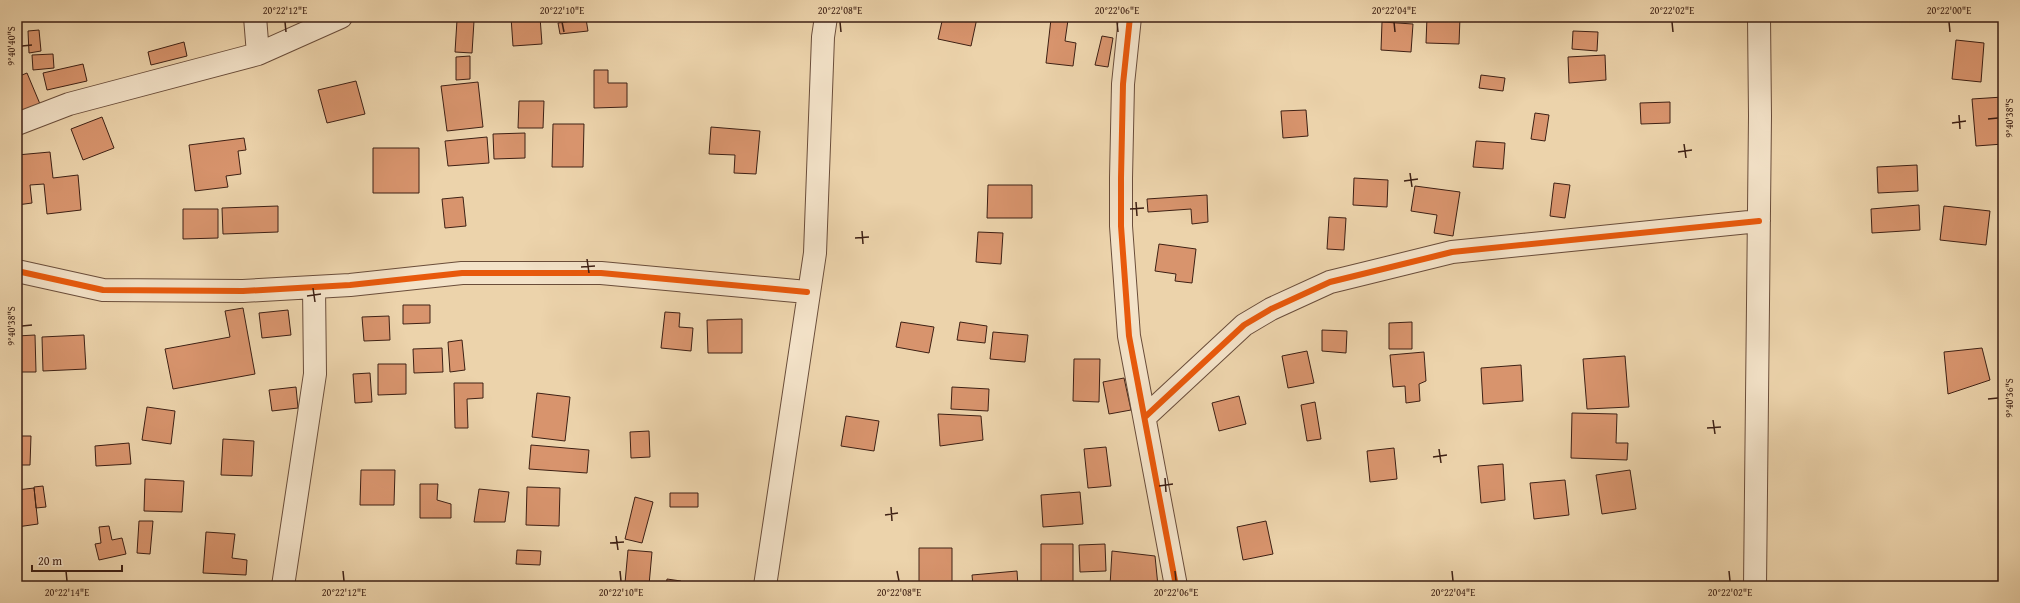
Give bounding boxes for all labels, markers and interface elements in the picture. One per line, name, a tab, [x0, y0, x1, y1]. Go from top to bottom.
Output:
text: 20°22'12"E	[263, 3, 307, 18]
text: 20°22'10"E	[540, 3, 584, 18]
text: 20°22'08"E	[818, 3, 862, 18]
text: 20°22'06"E	[1095, 3, 1139, 18]
text: 20°22'04"E	[1372, 3, 1416, 18]
text: 20°22'02"E	[1650, 3, 1694, 18]
text: 20°22'00"E	[1927, 3, 1971, 18]
text: 9°40'40"S	[4, 26, 19, 66]
text: 9°40'38"S	[2002, 98, 2017, 138]
text: 9°40'38"S	[4, 306, 19, 346]
text: 9°40'36"S	[2002, 378, 2017, 418]
scale bar	[32, 547, 122, 573]
text: 20 m	[38, 552, 62, 569]
text: 20°22'14"E	[45, 585, 89, 600]
text: 20°22'12"E	[322, 585, 366, 600]
text: 20°22'10"E	[599, 585, 643, 600]
text: 20°22'08"E	[877, 585, 921, 600]
text: 20°22'06"E	[1154, 585, 1198, 600]
text: 20°22'04"E	[1431, 585, 1475, 600]
text: 20°22'02"E	[1708, 585, 1752, 600]

